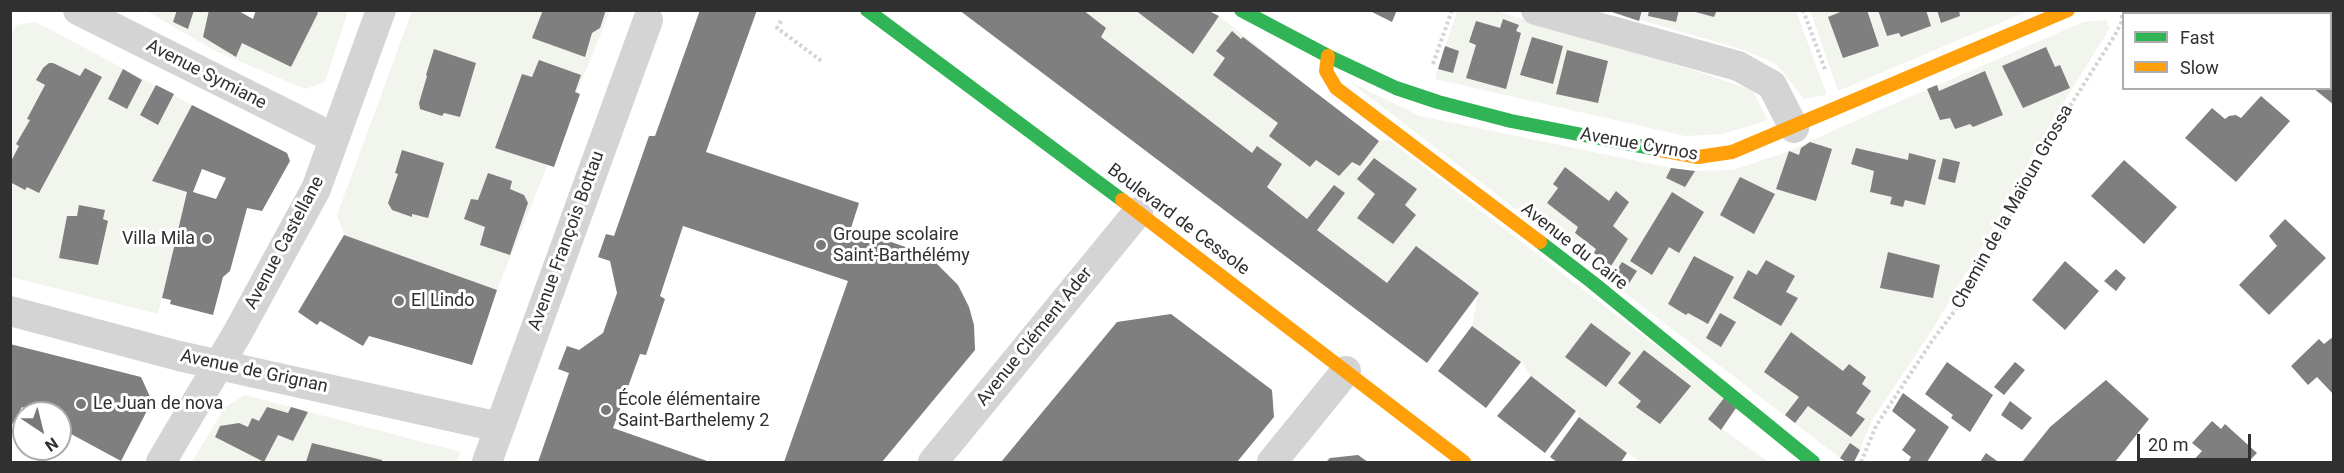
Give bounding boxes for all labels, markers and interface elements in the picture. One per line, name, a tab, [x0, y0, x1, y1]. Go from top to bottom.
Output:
legend	[2122, 12, 2332, 90]
text: Fast	[2180, 27, 2215, 48]
street label: Avenue Symiane	[142, 35, 270, 115]
text: Slow	[2180, 57, 2219, 78]
street label: Chemin de la Maïoun Grossa	[1948, 101, 2078, 313]
street label: Avenue Cyrnos	[1578, 124, 1700, 166]
street label: Avenue François Bottau	[524, 148, 610, 334]
street label: Boulevard de Cessole	[1103, 160, 1253, 280]
street label: Avenue Castellane	[241, 173, 329, 313]
street label: Avenue du Caire	[1516, 199, 1632, 295]
place label: Groupe scolaire Saint-Barthélémy	[833, 224, 970, 266]
place label: Villa Mila	[122, 228, 195, 250]
marker: Villa Mila	[200, 232, 214, 246]
marker: Groupe scolaire Saint-Barthélémy	[814, 238, 828, 252]
street label: Avenue Clément Ader	[972, 263, 1098, 411]
place label: El Lindo	[411, 290, 475, 312]
marker: El Lindo	[392, 294, 406, 308]
street label: Avenue de Grignan	[178, 346, 330, 398]
place label: École élémentaire Saint-Barthelemy 2	[618, 389, 769, 432]
place label: Le Juan de nova	[93, 393, 223, 415]
marker: Le Juan de nova	[74, 397, 88, 411]
north arrow	[12, 401, 72, 461]
marker: École élémentaire Saint-Barthelemy 2	[599, 403, 613, 417]
scale bar	[2140, 422, 2254, 460]
text: N	[41, 433, 62, 456]
text: 20 m	[2148, 434, 2188, 455]

